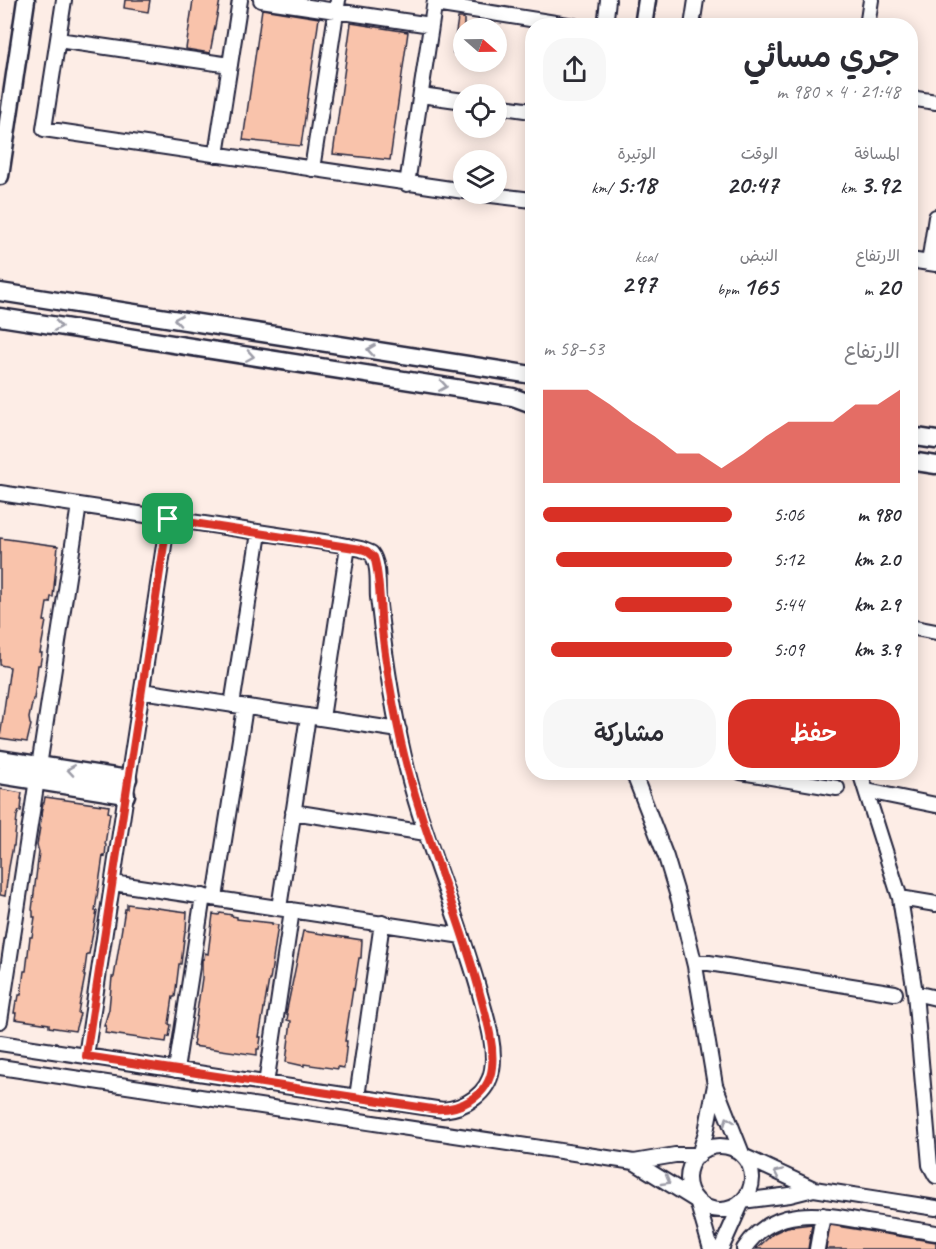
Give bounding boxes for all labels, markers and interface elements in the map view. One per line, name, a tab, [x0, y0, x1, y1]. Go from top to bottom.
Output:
north arrow	[453, 18, 507, 72]
map controls	[453, 18, 507, 204]
text: جري مسائي	[743, 35, 900, 77]
button: share	[543, 38, 606, 101]
text: 21:48 · 4 × 980 m	[776, 79, 900, 104]
button: locate	[453, 84, 507, 138]
text: الوتيرة	[617, 144, 656, 164]
text: الوقت	[741, 144, 778, 164]
text: المسافة	[854, 144, 900, 164]
button: layers	[453, 150, 507, 204]
text: 5:18	[616, 168, 656, 201]
text: 20:47	[726, 168, 778, 201]
text: 3.92	[860, 168, 900, 201]
text: /km	[591, 178, 616, 198]
text: km	[841, 178, 860, 198]
text: النبض	[740, 246, 778, 266]
text: الارتفاع	[855, 246, 900, 266]
text: kcal	[635, 247, 656, 267]
text: 297	[621, 267, 656, 300]
text: 165	[743, 270, 778, 303]
text: 20	[877, 270, 900, 303]
text: bpm	[717, 280, 743, 300]
text: m	[864, 280, 877, 300]
one-way arrow	[174, 314, 184, 327]
one-way arrow	[52, 319, 62, 332]
text: 53–58 m	[543, 336, 604, 361]
text: الارتفاع	[844, 339, 900, 364]
one-way arrow	[366, 345, 376, 357]
one-way arrow	[246, 350, 255, 362]
one-way arrow	[438, 380, 448, 392]
pin	[142, 493, 193, 544]
icon: arrive	[151, 502, 184, 535]
text: 5:06	[773, 502, 804, 527]
text: 980 m	[857, 502, 900, 527]
text: 5:12	[773, 547, 804, 572]
text: 2.0 km	[853, 547, 900, 572]
text: 5:44	[773, 592, 804, 617]
text: 2.9 km	[854, 592, 900, 617]
text: 5:09	[773, 637, 804, 662]
text: 3.9 km	[854, 637, 900, 662]
button: مشاركة	[543, 699, 716, 768]
button: حفظ	[728, 699, 900, 768]
one-way arrow	[66, 764, 75, 776]
one-way arrow	[723, 1116, 735, 1127]
one-way arrow	[774, 1169, 785, 1181]
one-way arrow	[660, 1174, 670, 1185]

